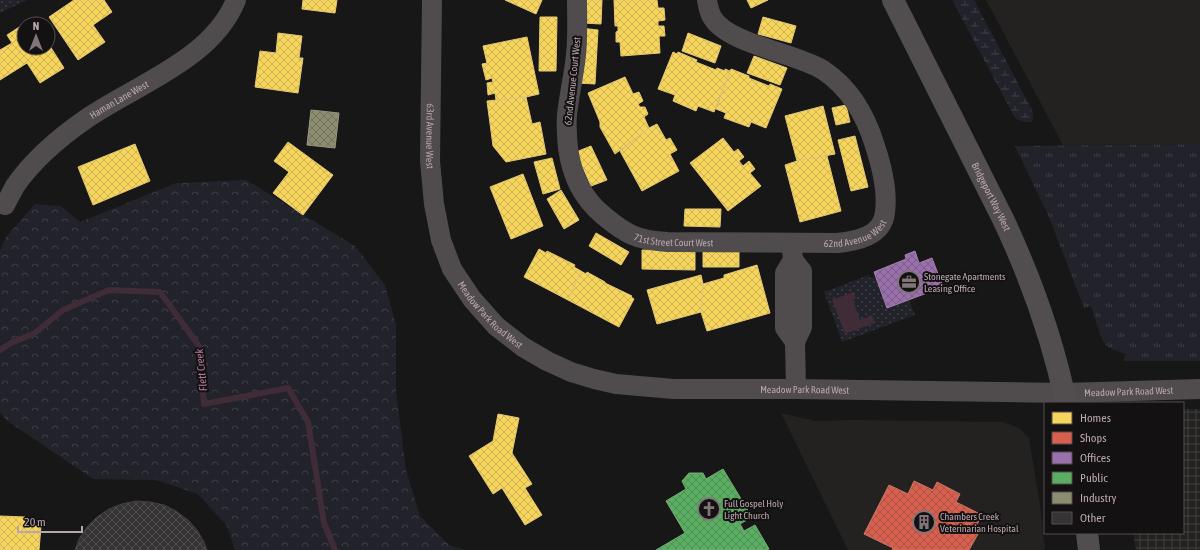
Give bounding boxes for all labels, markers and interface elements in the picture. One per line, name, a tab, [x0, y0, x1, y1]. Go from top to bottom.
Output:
north arrow	[16, 16, 56, 56]
text: N	[33, 20, 39, 32]
street label: 62nd Avenue Court West	[562, 36, 583, 126]
street label: Haman Lane West	[88, 79, 151, 121]
street label: 63rd Avenue West	[424, 103, 436, 169]
street label: Bridgeport Way West	[970, 161, 1013, 233]
street label: 62nd Avenue West	[824, 218, 889, 249]
street label: 71st Street Court West	[632, 231, 713, 248]
office icon: Stonegate Apartments Leasing Office	[896, 269, 922, 295]
place label: Stonegate Apartments Leasing Office	[924, 271, 1006, 294]
street label: Meadow Park Road West	[456, 279, 525, 351]
water label: Flett Creek	[193, 348, 209, 392]
street label: Meadow Park Road West	[760, 384, 849, 396]
street label: Meadow Park Road West	[1084, 385, 1173, 398]
legend	[1044, 402, 1184, 534]
text: Homes	[1080, 411, 1111, 425]
text: Shops	[1080, 431, 1106, 445]
text: Offices	[1080, 451, 1110, 465]
text: Public	[1080, 471, 1108, 485]
text: Industry	[1080, 491, 1117, 505]
church icon: Full Gospel Holy Light Church	[696, 496, 722, 522]
place label: Full Gospel Holy Light Church	[724, 498, 783, 521]
scale bar	[18, 508, 82, 534]
building icon: Chambers Creek Veterinarian Hospital	[911, 509, 937, 535]
place label: Chambers Creek Veterinarian Hospital	[940, 511, 1019, 534]
text: Other	[1080, 511, 1106, 525]
text: 20 m	[24, 515, 46, 529]

